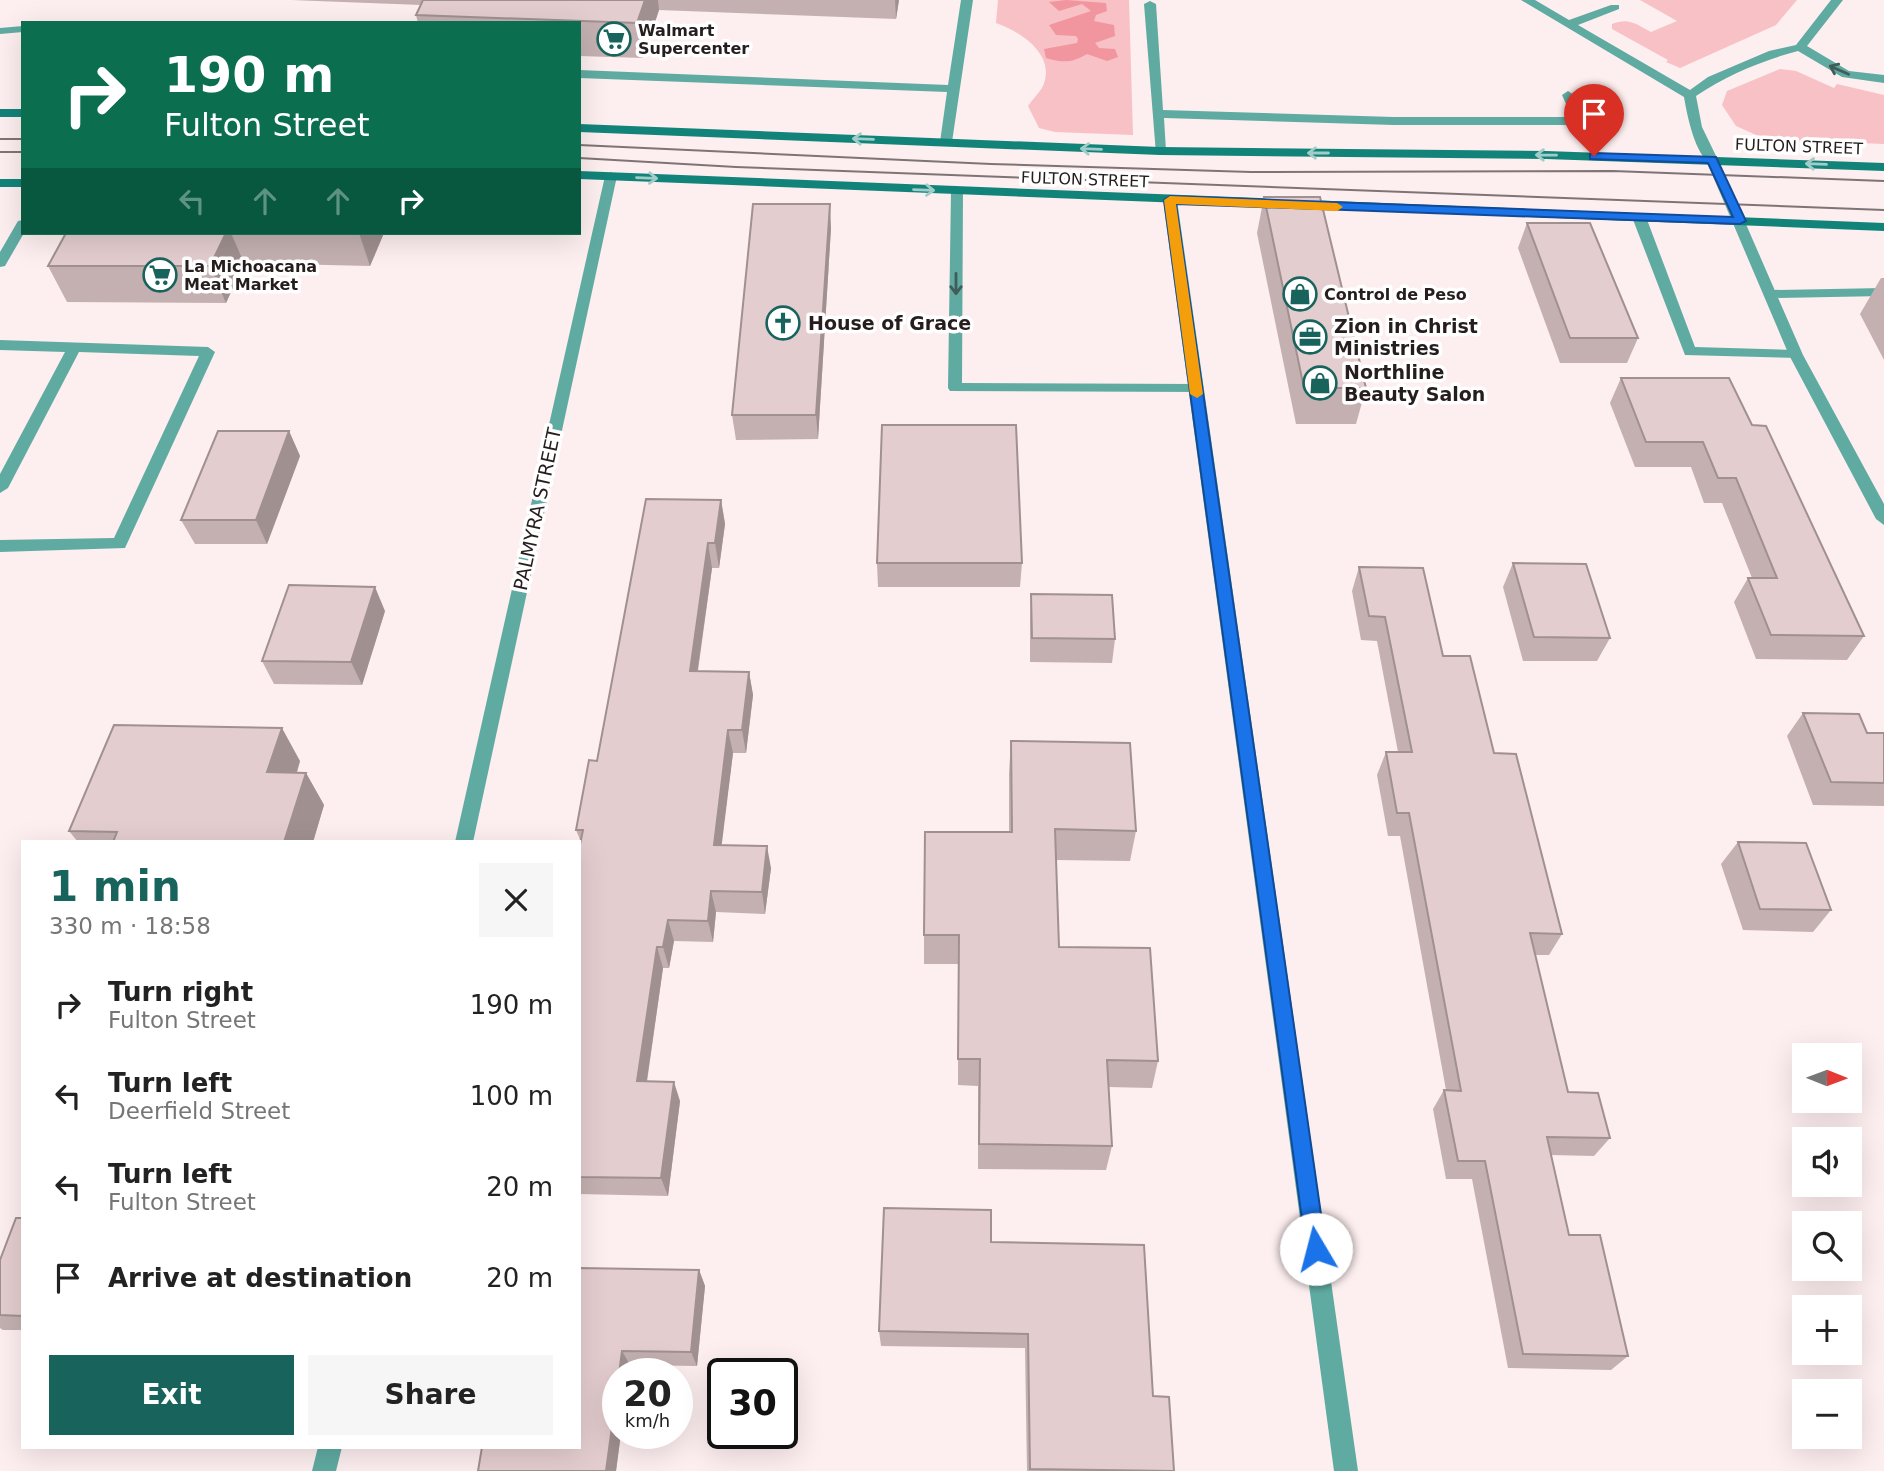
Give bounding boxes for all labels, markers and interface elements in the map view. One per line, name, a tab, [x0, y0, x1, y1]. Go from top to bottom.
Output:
supermarket icon: Walmart Supercenter	[595, 20, 633, 58]
place label: Walmart Supercenter	[638, 21, 749, 58]
text: 190 m	[164, 47, 334, 104]
icon: right	[49, 49, 140, 140]
one-way arrow	[1829, 63, 1851, 76]
pin	[1564, 84, 1624, 156]
icon: arrive	[1575, 95, 1613, 133]
text: Fulton Street	[164, 106, 370, 144]
one-way arrow	[852, 133, 875, 146]
street label: FULTON STREET	[1735, 135, 1864, 158]
one-way arrow	[1079, 142, 1102, 155]
one-way arrow	[1307, 146, 1330, 160]
one-way arrow	[1534, 148, 1557, 162]
one-way arrow	[1805, 157, 1828, 170]
street label: FULTON STREET	[1021, 168, 1150, 191]
one-way arrow	[636, 171, 659, 184]
icon: left	[173, 182, 211, 220]
icon: ahead	[246, 182, 284, 220]
icon: ahead	[319, 182, 357, 220]
icon: right	[392, 182, 430, 220]
one-way arrow	[912, 183, 935, 196]
supermarket icon: La Michoacana Meat Market	[141, 256, 179, 294]
place label: La Michoacana Meat Market	[184, 257, 317, 294]
one-way arrow	[949, 272, 963, 295]
shop icon: Control de Peso	[1281, 275, 1319, 313]
place label: Control de Peso	[1324, 285, 1467, 304]
church icon: House of Grace	[764, 304, 802, 342]
place label: House of Grace	[808, 312, 971, 334]
place label: Zion in Christ Ministries	[1334, 315, 1478, 359]
office icon: Zion in Christ Ministries	[1291, 318, 1329, 356]
place label: Northline Beauty Salon	[1344, 361, 1485, 405]
shop icon: Northline Beauty Salon	[1301, 364, 1339, 402]
street label: PALMYRA STREET	[509, 425, 565, 592]
text: 1 min	[49, 862, 181, 911]
button: close	[479, 863, 553, 937]
text: 330 m · 18:58	[49, 913, 211, 939]
text: Turn right	[108, 977, 253, 1007]
icon: right	[49, 986, 87, 1024]
text: 190 m	[470, 990, 553, 1020]
text: Fulton Street	[108, 1007, 256, 1033]
north arrow	[1792, 1043, 1862, 1113]
map controls	[1792, 1043, 1862, 1449]
text: Turn left	[108, 1068, 232, 1098]
icon: left	[49, 1077, 87, 1115]
text: 100 m	[470, 1081, 553, 1111]
text: Deerfield Street	[108, 1098, 290, 1124]
button: sound	[1792, 1127, 1862, 1197]
text: Turn left	[108, 1159, 232, 1189]
icon: left	[49, 1168, 87, 1206]
text: 20 m	[486, 1172, 553, 1202]
text: Fulton Street	[108, 1189, 256, 1215]
button: search	[1792, 1211, 1862, 1281]
position arrow	[1279, 1212, 1353, 1286]
icon: arrive	[49, 1259, 87, 1297]
text: Arrive at destination	[108, 1263, 412, 1293]
text: 20 m	[486, 1263, 553, 1293]
button: +	[1792, 1295, 1862, 1365]
button: Exit	[49, 1355, 294, 1435]
button: Share	[308, 1355, 553, 1435]
speed limit sign: 30	[707, 1358, 798, 1449]
text: 20	[623, 1374, 672, 1414]
button: −	[1792, 1379, 1862, 1449]
text: km/h	[625, 1410, 670, 1431]

